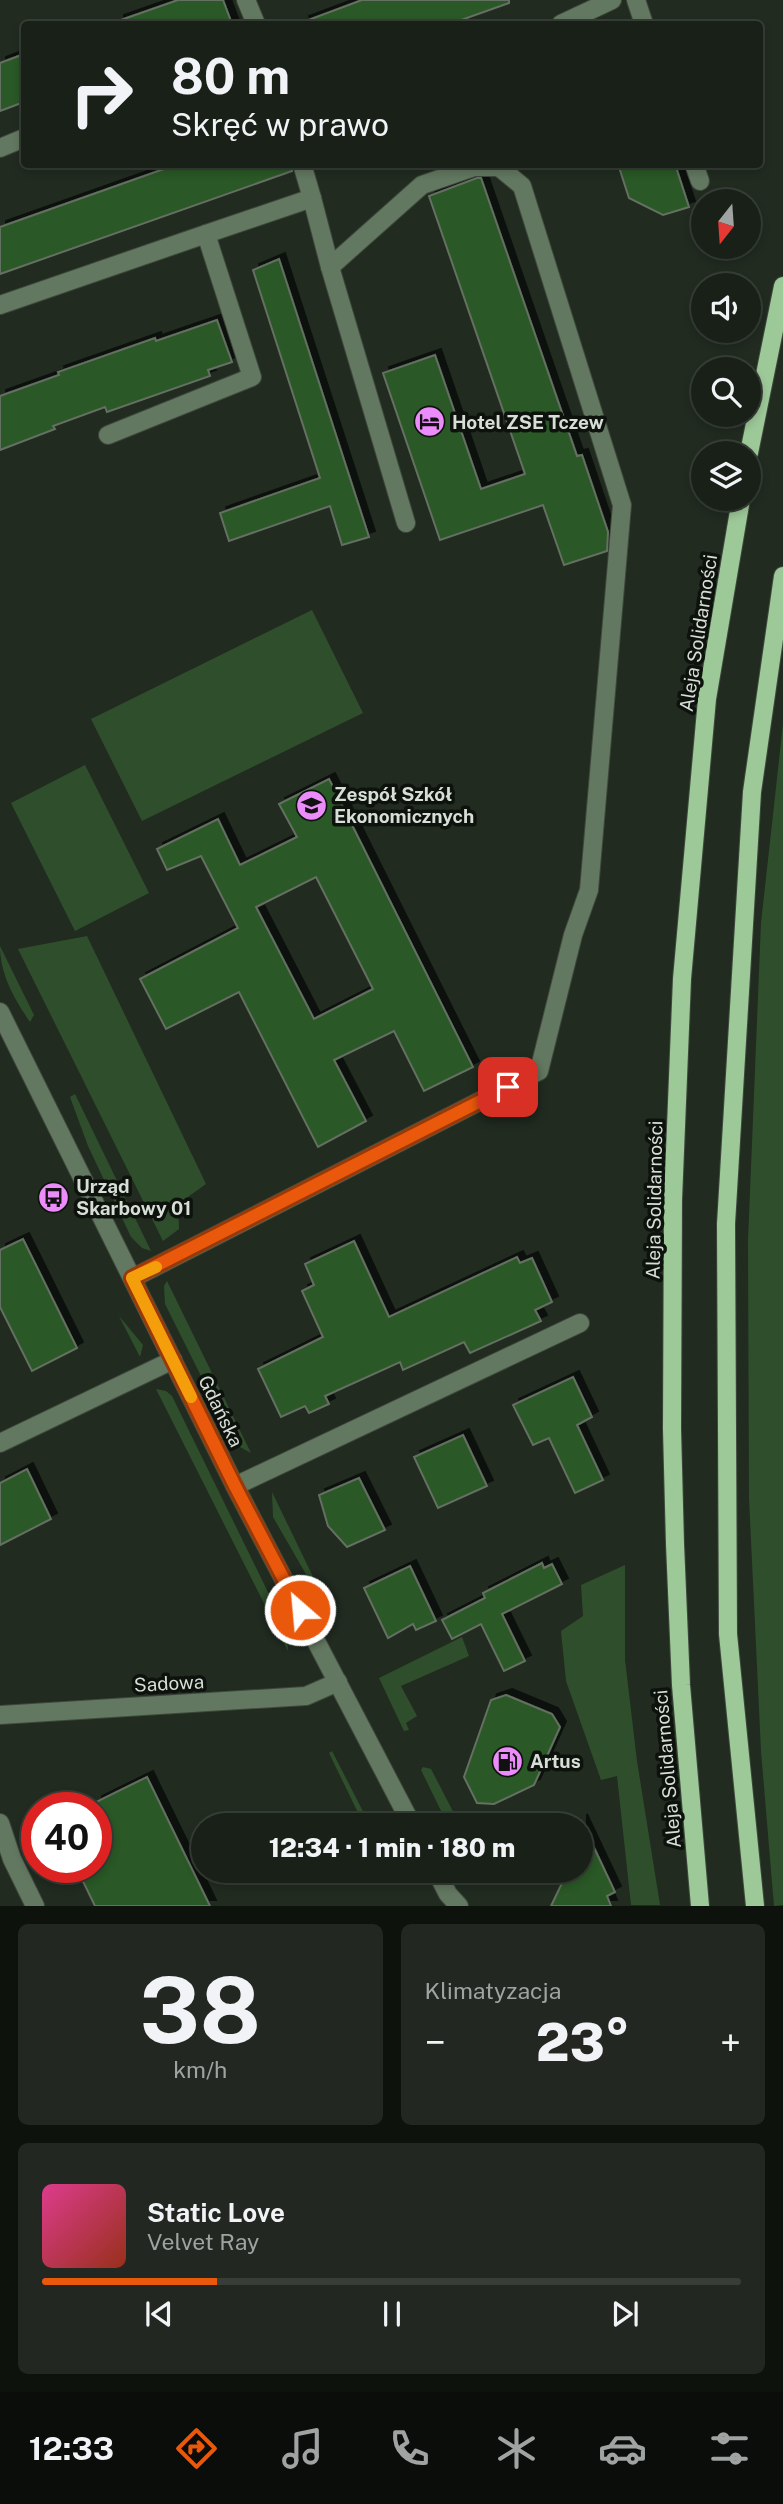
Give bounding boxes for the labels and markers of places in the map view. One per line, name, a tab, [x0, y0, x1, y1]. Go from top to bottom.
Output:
hotel icon: Hotel ZSE Tczew	[412, 405, 446, 439]
place label: Hotel ZSE Tczew	[452, 411, 604, 433]
place label: Zespół Szkół Ekonomicznych	[334, 783, 474, 827]
school or university icon: Zespół Szkół Ekonomicznych	[294, 788, 328, 822]
pin	[478, 1057, 538, 1117]
place label: Urząd Skarbowy 01	[76, 1175, 191, 1219]
bus stop icon: Urząd Skarbowy 01	[36, 1180, 70, 1214]
fuel station icon: Artus	[490, 1744, 524, 1778]
place label: Artus	[530, 1750, 581, 1772]

